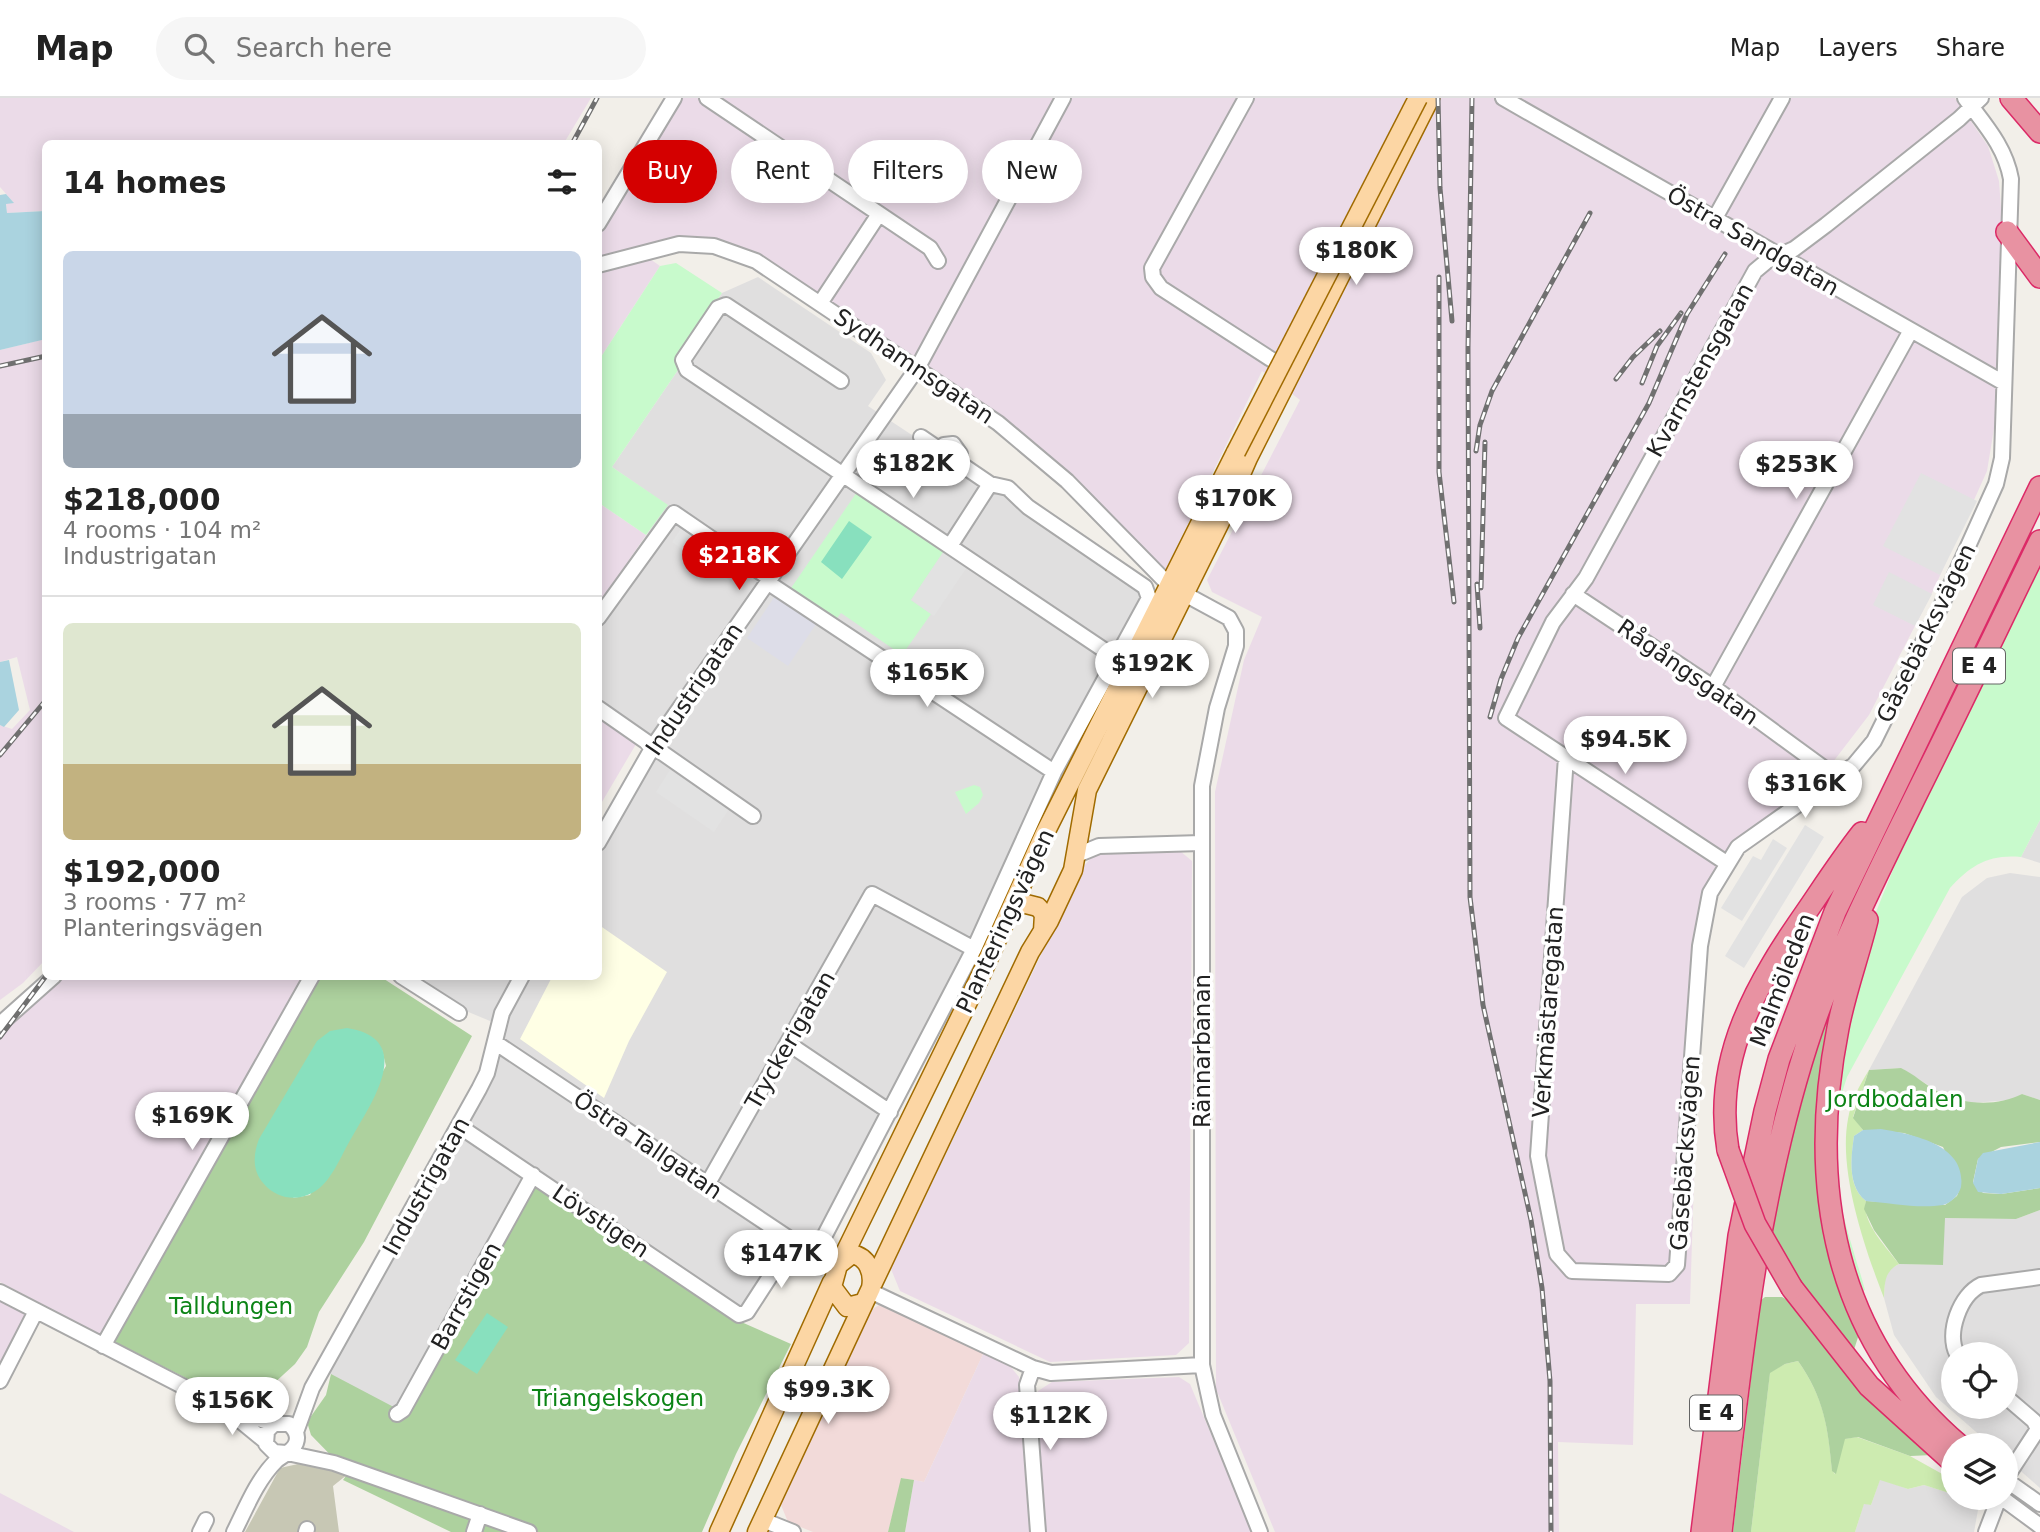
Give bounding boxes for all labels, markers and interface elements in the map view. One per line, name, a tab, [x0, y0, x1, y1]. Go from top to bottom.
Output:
search box	[156, 17, 646, 80]
text: Map	[35, 29, 114, 68]
icon: search	[180, 29, 218, 67]
text: Search here	[236, 33, 392, 63]
text: Map	[1730, 34, 1780, 62]
text: Layers	[1818, 34, 1898, 62]
text: Share	[1936, 34, 2005, 62]
chip: Buy	[623, 140, 717, 203]
chip: Rent	[731, 140, 834, 203]
chip: Filters	[848, 140, 968, 203]
chip: New	[982, 140, 1082, 203]
icon: filters	[543, 163, 581, 201]
text: 14 homes	[63, 165, 227, 200]
street label: Östra Sandgatan	[1662, 180, 1844, 301]
pin: $180K	[1307, 228, 1405, 287]
text: $180K	[1315, 237, 1397, 263]
street label: Kvarnstensgatan	[1641, 279, 1759, 461]
icon: home	[259, 296, 385, 422]
street label: Sydhamnsgatan	[829, 303, 999, 429]
pin: $182K	[864, 440, 962, 500]
pin: $253K	[1747, 442, 1845, 501]
text: $182K	[872, 450, 954, 476]
text: $253K	[1755, 451, 1837, 477]
pin: $170K	[1186, 476, 1284, 535]
text: $218,000	[63, 482, 221, 517]
text: $170K	[1194, 485, 1276, 511]
text: 4 rooms · 104 m²	[63, 517, 261, 543]
pin: $218K	[690, 532, 788, 592]
street label: Gåsebäcksvägen	[1871, 539, 1981, 727]
text: $218K	[698, 542, 780, 568]
text: Industrigatan	[63, 543, 217, 569]
street label: Rågångsgatan	[1613, 613, 1764, 730]
street label: Industrigatan	[640, 618, 748, 760]
pin: $192K	[1103, 640, 1201, 700]
road number: E 4	[1953, 648, 2005, 684]
pin: $165K	[878, 650, 976, 709]
text: $192K	[1111, 650, 1193, 676]
text: $165K	[886, 659, 968, 685]
icon: home	[259, 668, 385, 794]
pin: $94.5K	[1568, 716, 1682, 776]
text: $94.5K	[1580, 726, 1670, 752]
pin: $316K	[1756, 760, 1854, 820]
text: $316K	[1764, 770, 1846, 796]
street label: Planteringsvägen	[951, 825, 1059, 1017]
text: $192,000	[63, 854, 221, 889]
text: 3 rooms · 77 m²	[63, 889, 247, 915]
street label: Verkmästaregatan	[1528, 905, 1568, 1119]
street label: Malmöleden	[1745, 910, 1819, 1050]
text: Planteringsvägen	[63, 915, 263, 941]
street label: Tryckerigatan	[739, 966, 840, 1115]
street label: Rännarbanan	[1189, 974, 1215, 1128]
street label: Gåsebäcksvägen	[1664, 1054, 1705, 1252]
street label: Östra Tallgatan	[569, 1085, 728, 1204]
park label: Jordbodalen	[1825, 1086, 1964, 1112]
pin: $169K	[143, 1093, 241, 1152]
text: $169K	[151, 1102, 233, 1128]
street label: Industrigatan	[377, 1112, 475, 1260]
street label: Lövstigen	[548, 1179, 654, 1263]
pin: $147K	[732, 1230, 830, 1290]
street label: Barrstigen	[426, 1238, 506, 1354]
text: $147K	[740, 1240, 822, 1266]
park label: Talldungen	[168, 1293, 293, 1319]
map controls	[1941, 1342, 2018, 1510]
button: locate	[1941, 1342, 2018, 1419]
pin: $99.3K	[771, 1366, 885, 1426]
text: $99.3K	[783, 1376, 873, 1402]
pin: $156K	[183, 1378, 281, 1437]
park label: Triangelskogen	[531, 1385, 704, 1411]
text: $156K	[191, 1387, 273, 1413]
pin: $112K	[1001, 1392, 1099, 1452]
road number: E 4	[1690, 1396, 1742, 1430]
text: $112K	[1009, 1402, 1091, 1428]
button: layers	[1941, 1433, 2018, 1510]

